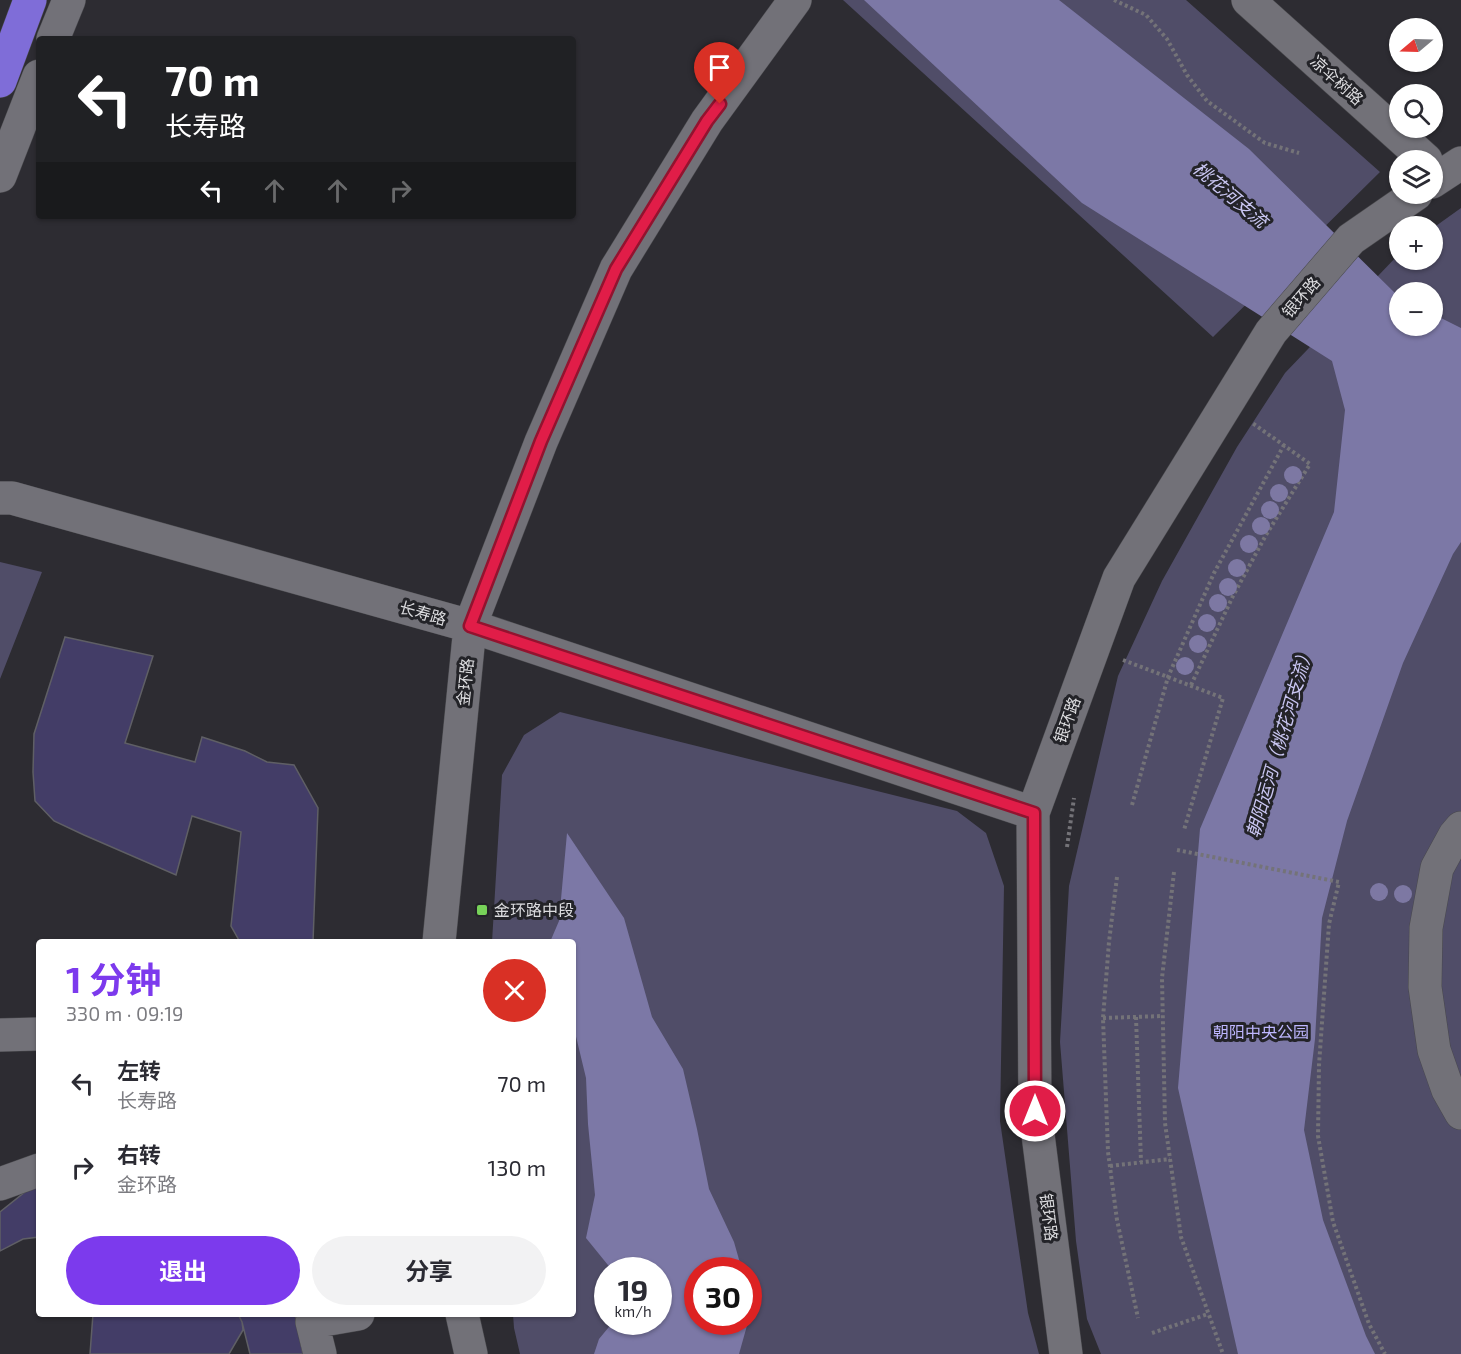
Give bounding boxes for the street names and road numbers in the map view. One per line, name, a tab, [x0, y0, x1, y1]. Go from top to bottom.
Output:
street label: 凉伞树路	[1307, 51, 1367, 108]
street label: 银环路	[1278, 272, 1324, 321]
street label: 长寿路	[397, 597, 449, 628]
street label: 金环路	[453, 657, 476, 707]
street label: 银环路	[1049, 694, 1084, 746]
street label: 银环路	[1037, 1192, 1062, 1242]

